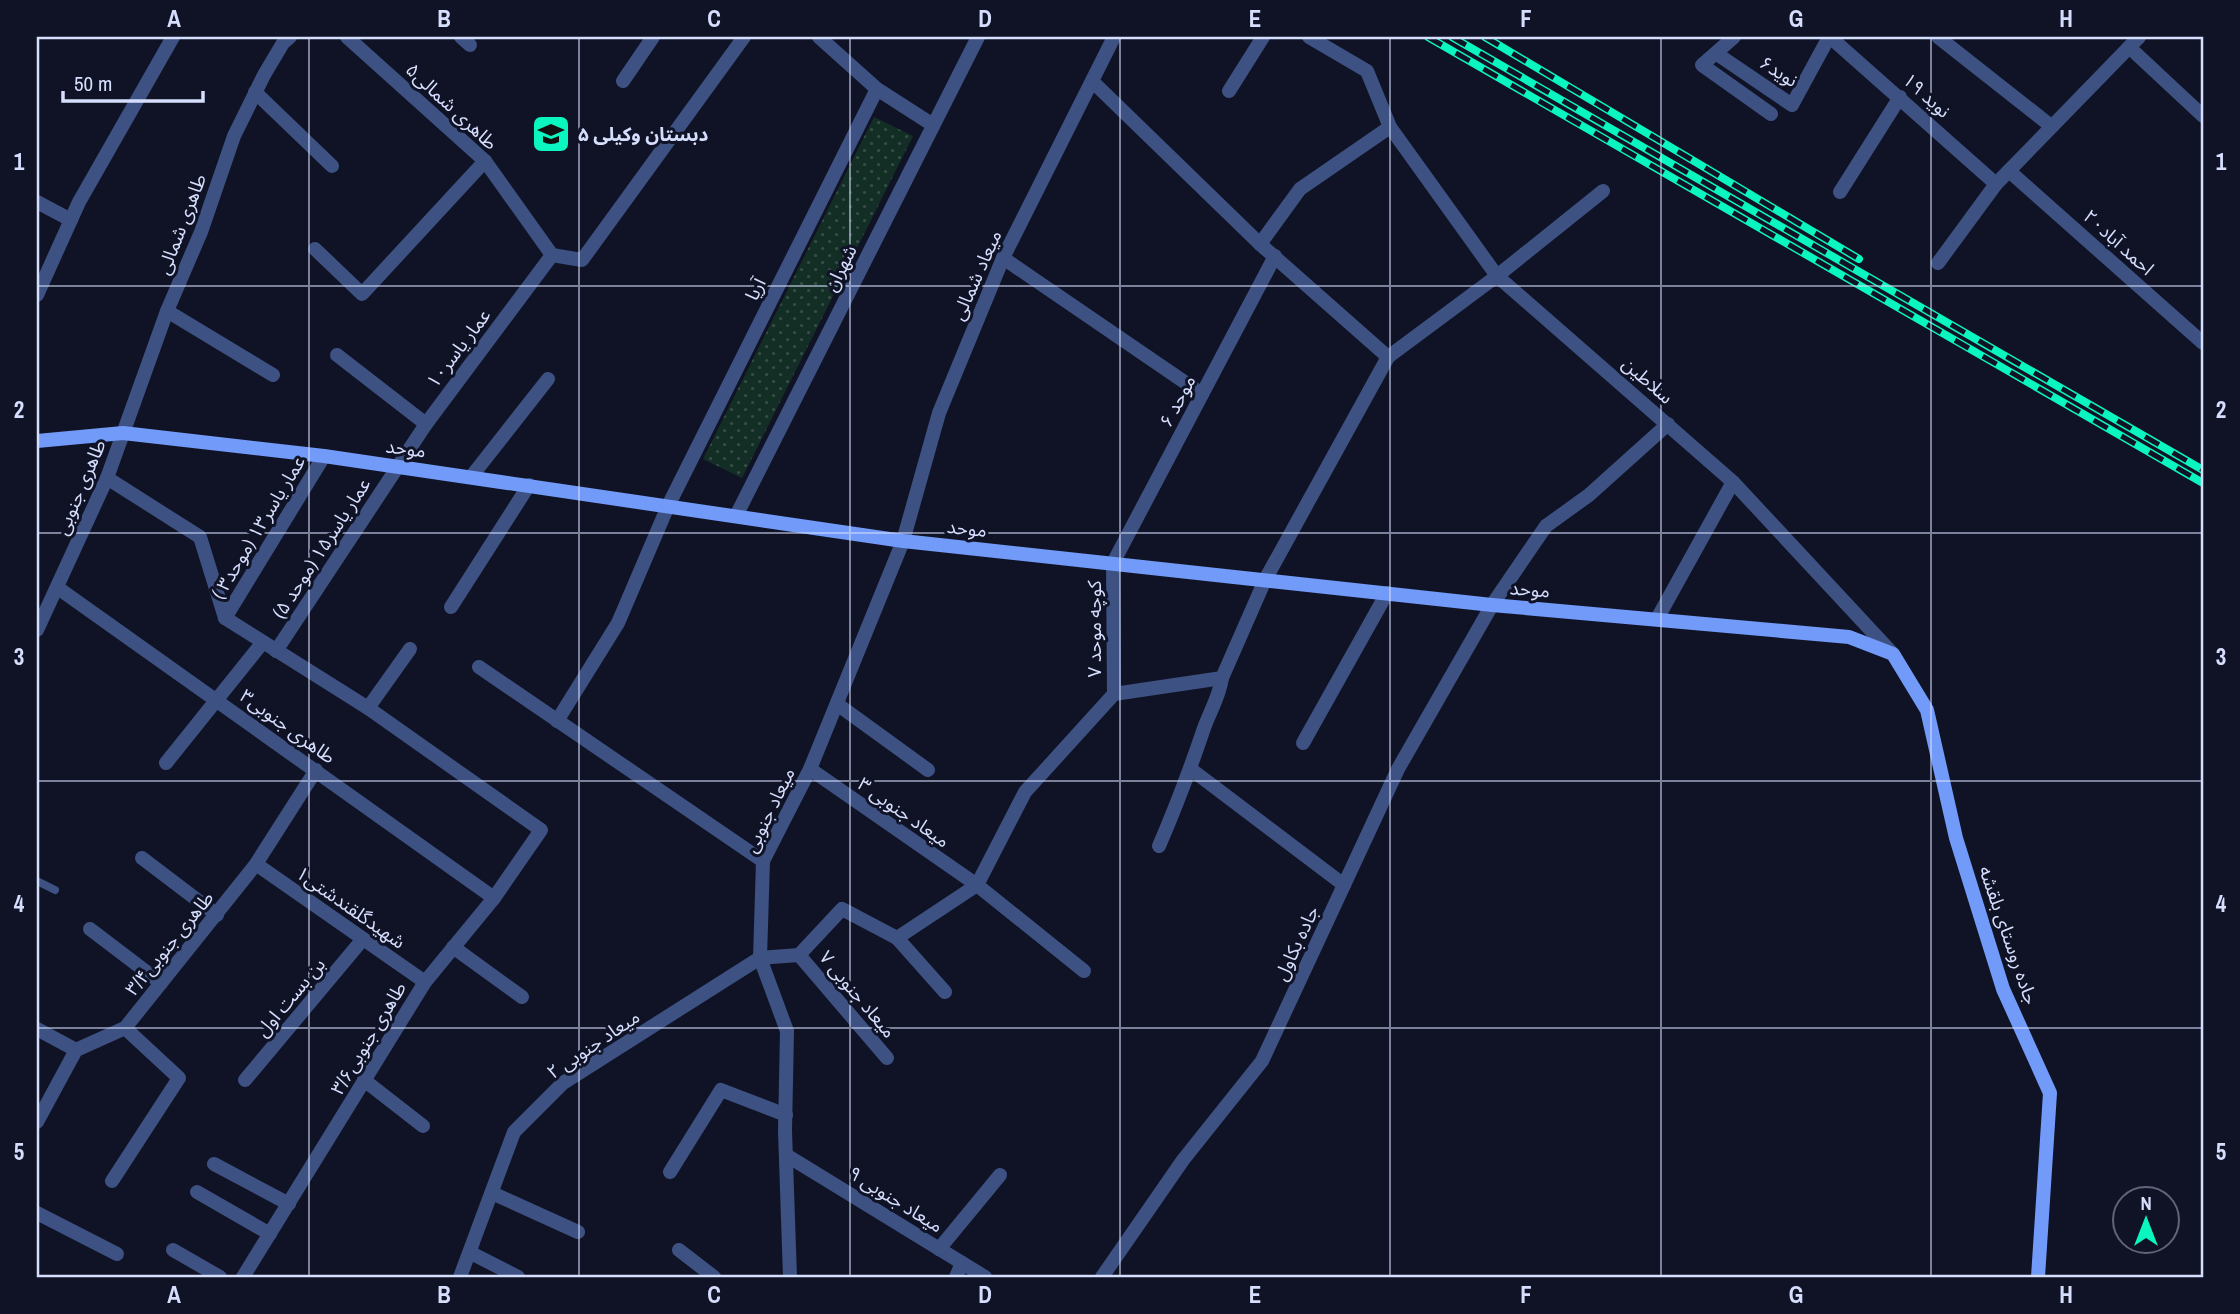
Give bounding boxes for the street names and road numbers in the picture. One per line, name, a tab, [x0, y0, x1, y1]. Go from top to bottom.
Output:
street label: نوید۶	[1755, 49, 1803, 93]
street label: طاهری شمالی۵	[400, 57, 504, 155]
street label: نوید ۱۹	[1898, 67, 1956, 123]
street label: طاهری شمالی	[150, 170, 212, 278]
street label: احمد آباد۲۰	[2078, 203, 2160, 281]
street label: میعاد شمالی	[945, 226, 1007, 324]
street label: شهران	[817, 240, 863, 296]
street label: آریا	[738, 272, 772, 305]
street label: عمار یاسر۱۰	[420, 303, 496, 393]
street label: سلاطین	[1617, 350, 1679, 410]
street label: موحد ۶	[1153, 370, 1201, 432]
street label: موحد	[384, 432, 428, 464]
street label: طاهری جنوبی	[48, 435, 112, 539]
street label: عمار یاسر۱۳ (موحد۳ )	[205, 450, 311, 604]
street label: عمار یاسر۱۵ (موحد ۵)	[266, 473, 376, 623]
street label: موحد	[946, 513, 988, 543]
street label: موحد	[1509, 574, 1551, 604]
street label: کوچه موحد ۷	[1081, 579, 1107, 678]
street label: طاهری جنوبی۳	[235, 682, 341, 770]
street label: میعاد جنوبی	[737, 763, 801, 857]
street label: میعاد جنوبی ۳	[853, 771, 955, 853]
street label: شهیدگلقندشتی۱	[291, 860, 411, 954]
street label: جاده روستای بلقشه	[1973, 862, 2045, 1008]
street label: طاهری جنوبی۳/۴	[119, 885, 219, 1001]
street label: جاده بکاول	[1267, 901, 1325, 985]
street label: میعاد جنوبی ۷	[814, 945, 902, 1043]
street label: بن بست اول	[249, 952, 331, 1042]
street label: طاهری جنوبی۳/۶	[324, 977, 412, 1099]
street label: میعاد جنوبی ۲	[541, 1003, 645, 1085]
street label: میعاد جنوبی ۹	[844, 1160, 948, 1238]

